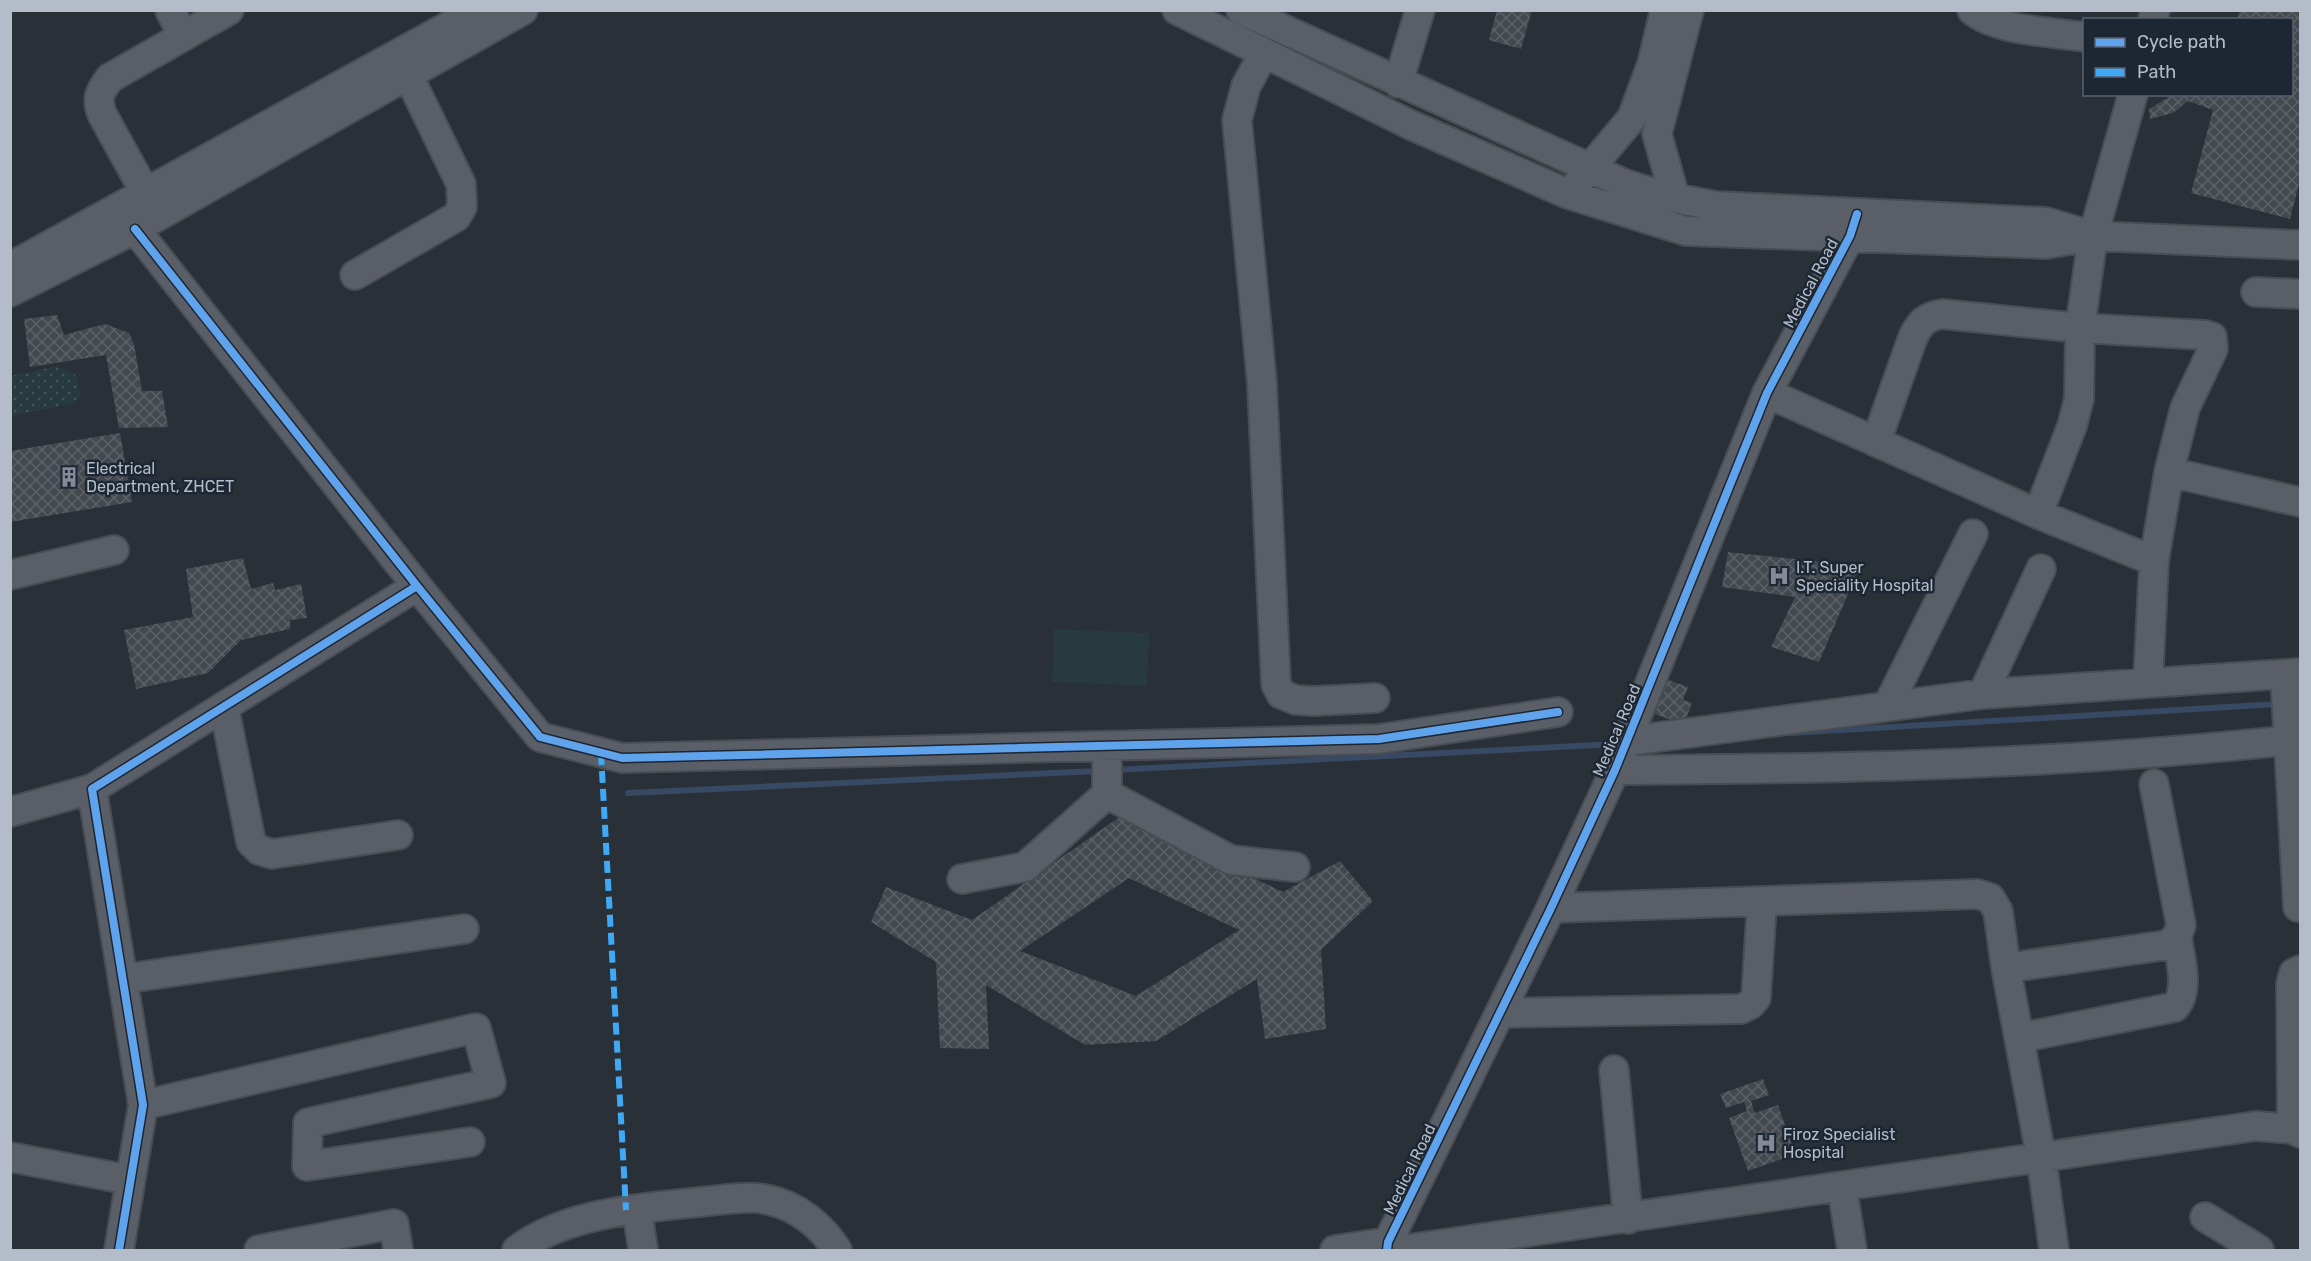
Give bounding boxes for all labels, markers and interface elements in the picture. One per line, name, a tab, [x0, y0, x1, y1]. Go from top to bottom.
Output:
legend	[2083, 18, 2293, 96]
text: Cycle path	[2137, 31, 2226, 53]
text: Path	[2137, 61, 2176, 83]
street label: Medical Road	[1779, 235, 1842, 331]
place label: Electrical Department, ZHCET	[86, 459, 234, 496]
building icon: Electrical Department, ZHCET	[57, 465, 81, 489]
place label: I.T. Super Speciality Hospital	[1796, 558, 1933, 595]
hospital icon: I.T. Super Speciality Hospital	[1767, 564, 1791, 588]
street label: Medical Road	[1588, 681, 1644, 779]
street label: Medical Road	[1379, 1121, 1440, 1218]
place label: Firoz Specialist Hospital	[1783, 1125, 1895, 1162]
hospital icon: Firoz Specialist Hospital	[1754, 1131, 1778, 1155]

